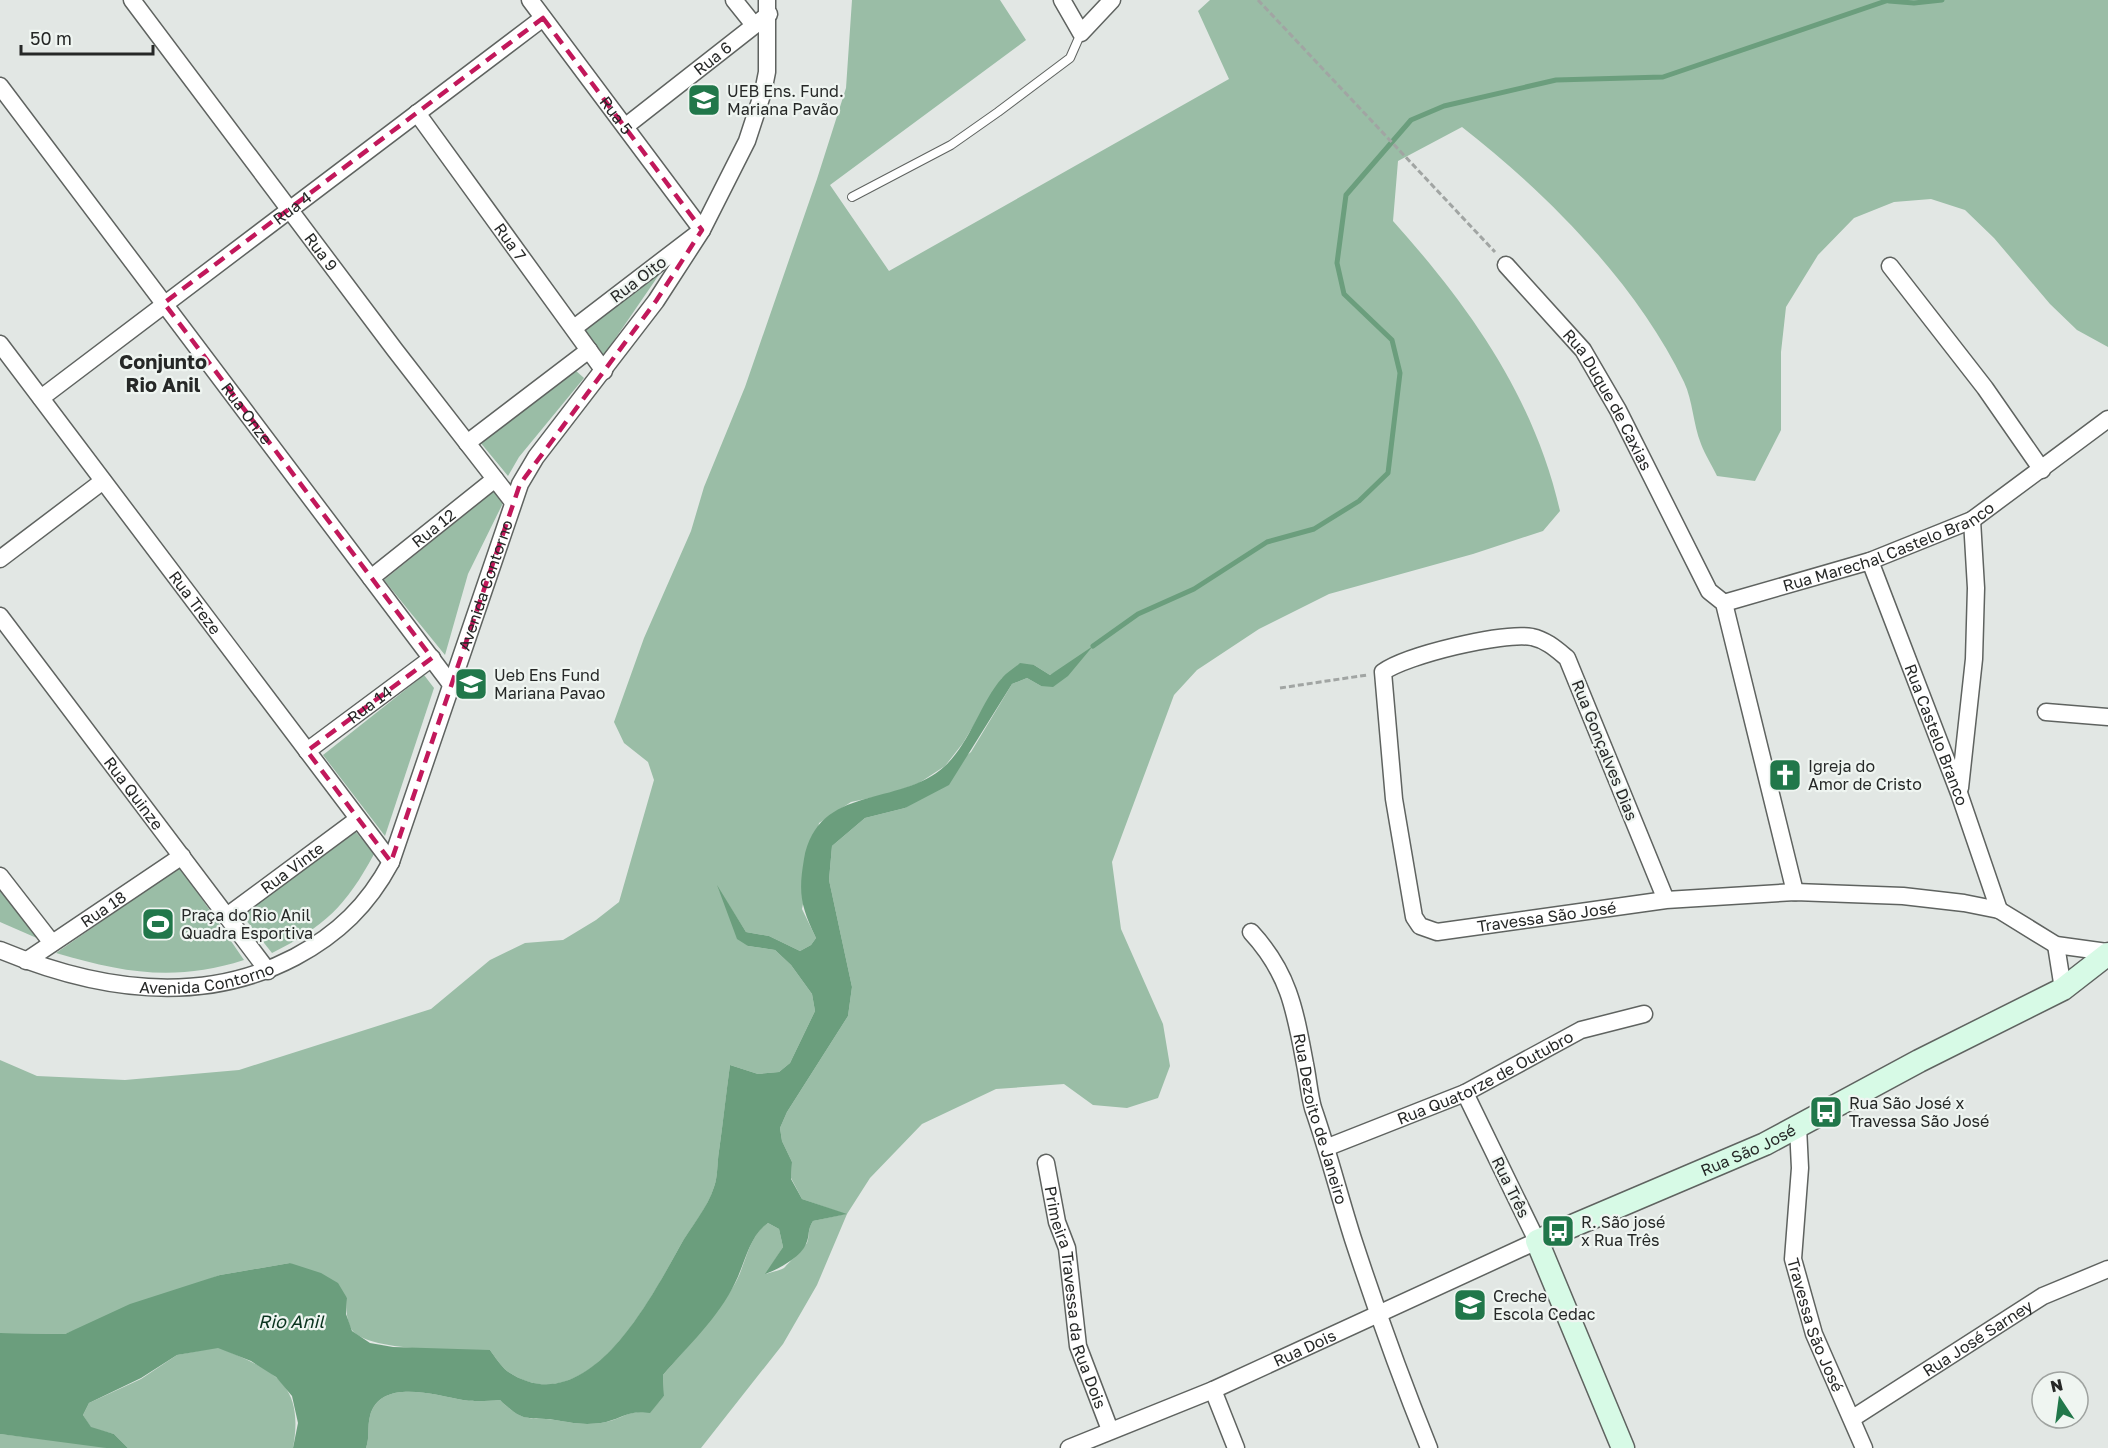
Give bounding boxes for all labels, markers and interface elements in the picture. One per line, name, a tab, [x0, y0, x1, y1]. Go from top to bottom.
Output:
scale bar	[21, 18, 153, 56]
text: 50 m	[30, 27, 72, 49]
street label: Rua 6	[690, 37, 736, 79]
place label: UEB Ens. Fund. Mariana Pavão	[727, 81, 844, 119]
school or university icon: UEB Ens. Fund. Mariana Pavão	[686, 82, 722, 118]
street label: Rua 5	[595, 92, 637, 138]
street label: Rua 4	[269, 187, 315, 229]
street label: Rua 7	[490, 219, 531, 265]
street label: Rua 9	[300, 229, 342, 275]
street label: Rua Oito	[606, 251, 670, 307]
street label: Rua Duque de Caxias	[1559, 325, 1657, 474]
district label: Conjunto Rio Anil	[119, 349, 207, 396]
street label: Rua Onze	[217, 378, 277, 448]
street label: Rua Marechal Castelo Branco	[1780, 497, 1998, 596]
street label: Rua 12	[408, 505, 459, 552]
street label: Avenida Contorno	[454, 517, 517, 653]
street label: Rua Treze	[165, 567, 226, 638]
street label: Rua Castelo Branco	[1900, 661, 1973, 808]
place label: Ueb Ens Fund Mariana Pavao	[494, 665, 605, 703]
school or university icon: Ueb Ens Fund Mariana Pavao	[453, 666, 489, 702]
street label: Rua Gonçalves Dias	[1568, 677, 1642, 823]
street label: Rua 14	[343, 681, 396, 728]
street label: Rua Quinze	[100, 753, 168, 834]
place label: Igreja do Amor de Cristo	[1808, 756, 1922, 794]
church icon: Igreja do Amor de Cristo	[1767, 757, 1803, 793]
street label: Rua Vinte	[257, 838, 328, 898]
street label: Rua 18	[76, 887, 130, 932]
street label: Travessa São José	[1476, 897, 1618, 936]
place label: Praça do Rio Anil Quadra Esportiva	[181, 905, 313, 943]
sports icon: Praça do Rio Anil Quadra Esportiva	[140, 906, 176, 942]
street label: Avenida Contorno	[139, 958, 277, 998]
street label: Rua Quatorze de Outubro	[1394, 1026, 1577, 1129]
street label: Rua Dezoito de Janeiro	[1289, 1031, 1352, 1207]
place label: Rua São José x Travessa São José	[1849, 1093, 1989, 1131]
bus stop icon: Rua São José x Travessa São José	[1808, 1094, 1844, 1130]
street label: Rua São José	[1697, 1119, 1799, 1180]
street label: Rua Três	[1488, 1153, 1534, 1221]
street label: Primeira Travessa da Rua Dois	[1040, 1184, 1111, 1411]
place label: R. São josé x Rua Três	[1581, 1212, 1665, 1250]
bus stop icon: R. São josé x Rua Três	[1540, 1213, 1576, 1249]
street label: Travessa São José	[1783, 1256, 1848, 1395]
place label: Creche Escola Cedac	[1493, 1286, 1596, 1324]
school or university icon: Creche Escola Cedac	[1452, 1287, 1488, 1323]
street label: Rua José Sarney	[1919, 1295, 2036, 1381]
water label: Rio Anil	[258, 1310, 325, 1332]
street label: Rua Dois	[1270, 1325, 1339, 1371]
north arrow	[2030, 1370, 2090, 1430]
text: N	[2048, 1374, 2065, 1396]

